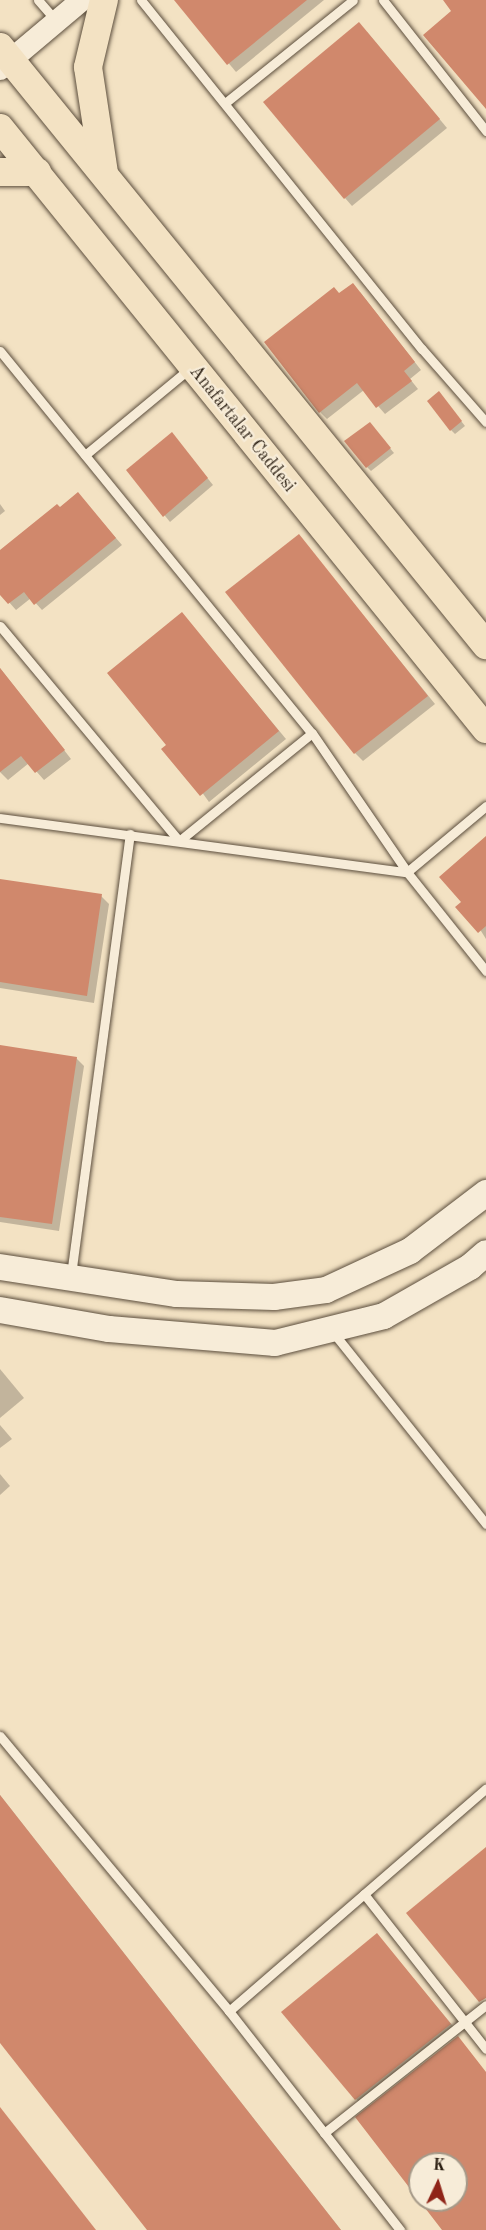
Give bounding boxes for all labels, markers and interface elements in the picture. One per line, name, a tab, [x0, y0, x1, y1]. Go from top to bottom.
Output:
street label: Anafartalar Caddesi	[184, 361, 300, 497]
north arrow	[408, 2152, 468, 2212]
text: K	[432, 2158, 446, 2174]

